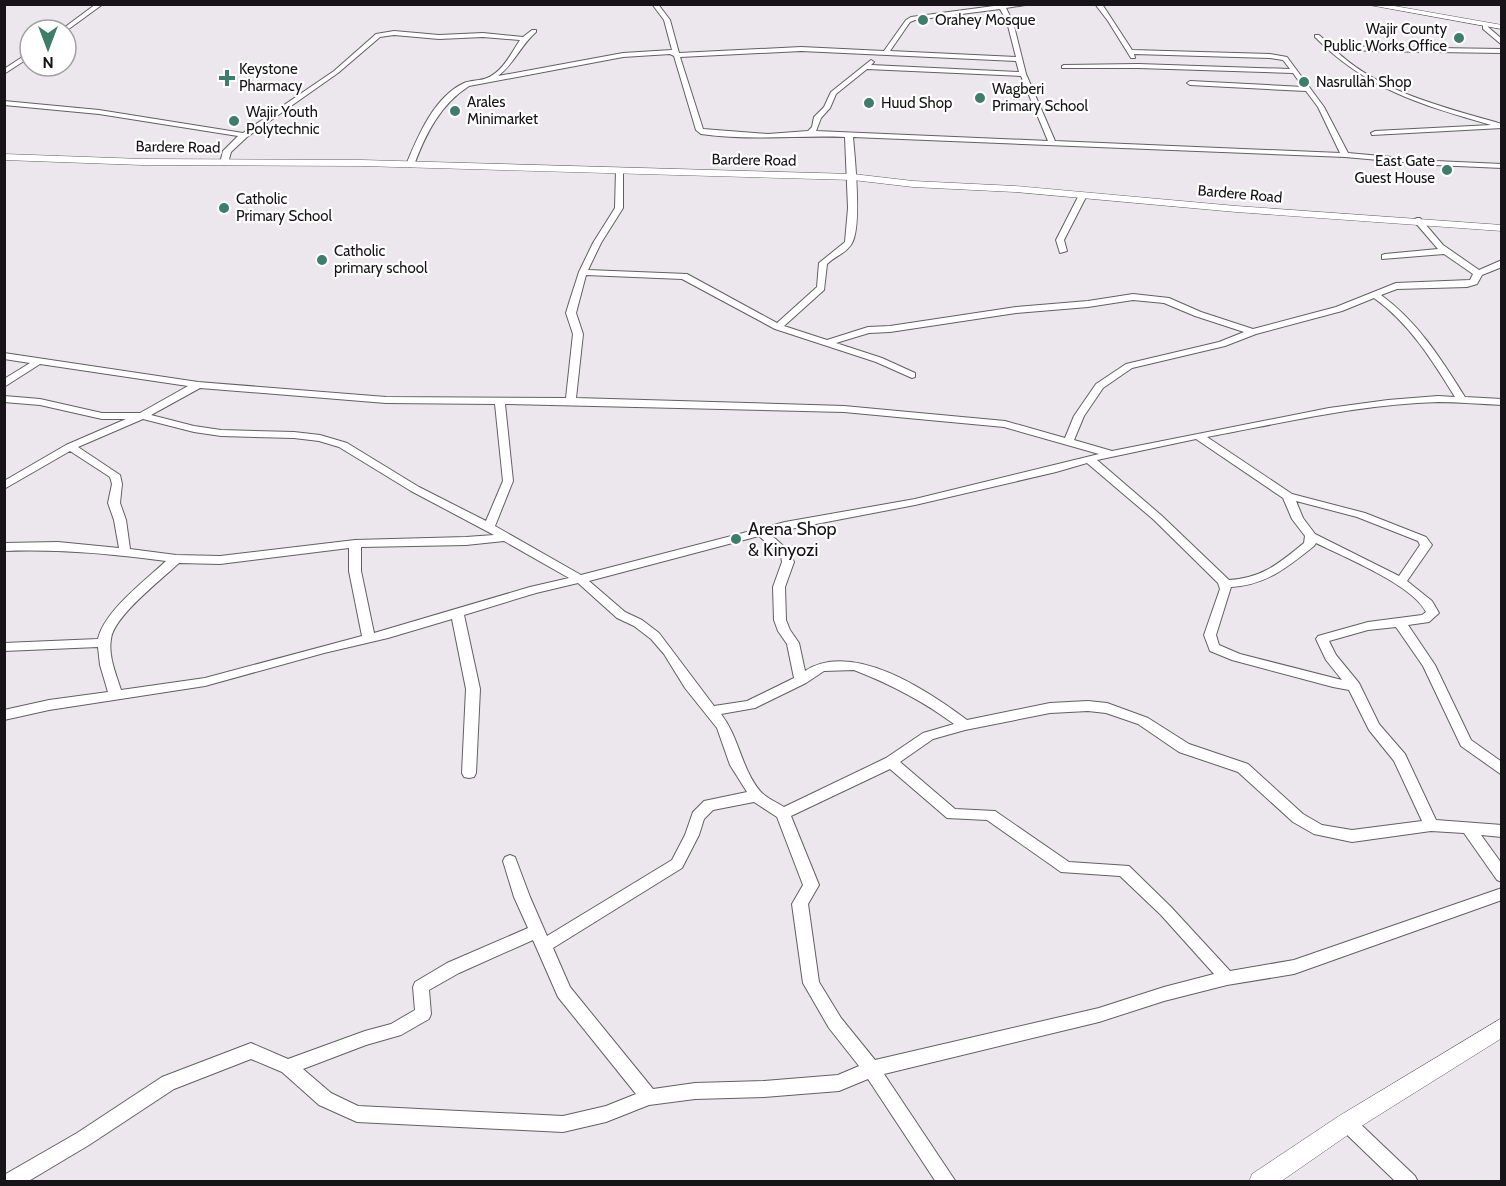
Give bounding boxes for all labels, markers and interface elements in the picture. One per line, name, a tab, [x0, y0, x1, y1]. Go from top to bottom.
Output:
place label: Orahey Mosque	[935, 11, 1036, 29]
marker: Orahey Mosque	[916, 13, 930, 27]
north arrow	[18, 18, 78, 78]
place label: Wajir County Public Works Office	[1324, 20, 1447, 55]
marker: Wajir County Public Works Office	[1452, 31, 1466, 45]
text: N	[42, 53, 54, 72]
place label: Keystone Pharmacy	[239, 60, 303, 95]
marker: Keystone Pharmacy	[220, 71, 234, 85]
place label: Nasrullah Shop	[1316, 73, 1412, 91]
marker: Nasrullah Shop	[1297, 75, 1311, 89]
place label: Wagberi Primary School	[992, 80, 1089, 115]
marker: Wagberi Primary School	[973, 91, 987, 105]
place label: Arales Minimarket	[467, 93, 538, 128]
place label: Huud Shop	[881, 94, 952, 112]
marker: Huud Shop	[862, 96, 876, 110]
place label: Wajir Youth Polytechnic	[246, 103, 320, 138]
marker: Arales Minimarket	[448, 104, 462, 118]
marker: Wajir Youth Polytechnic	[227, 114, 241, 128]
street label: Bardere Road	[135, 137, 221, 157]
street label: Bardere Road	[711, 150, 797, 170]
place label: East Gate Guest House	[1354, 152, 1435, 187]
marker: East Gate Guest House	[1440, 163, 1454, 177]
street label: Bardere Road	[1197, 181, 1283, 207]
place label: Catholic Primary School	[236, 190, 333, 225]
marker: Catholic Primary School	[217, 201, 231, 215]
place label: Catholic primary school	[334, 242, 428, 277]
marker: Catholic primary school	[315, 253, 329, 267]
place label: Arena Shop & Kinyozi	[748, 518, 837, 561]
marker: Arena Shop & Kinyozi	[729, 532, 743, 546]

